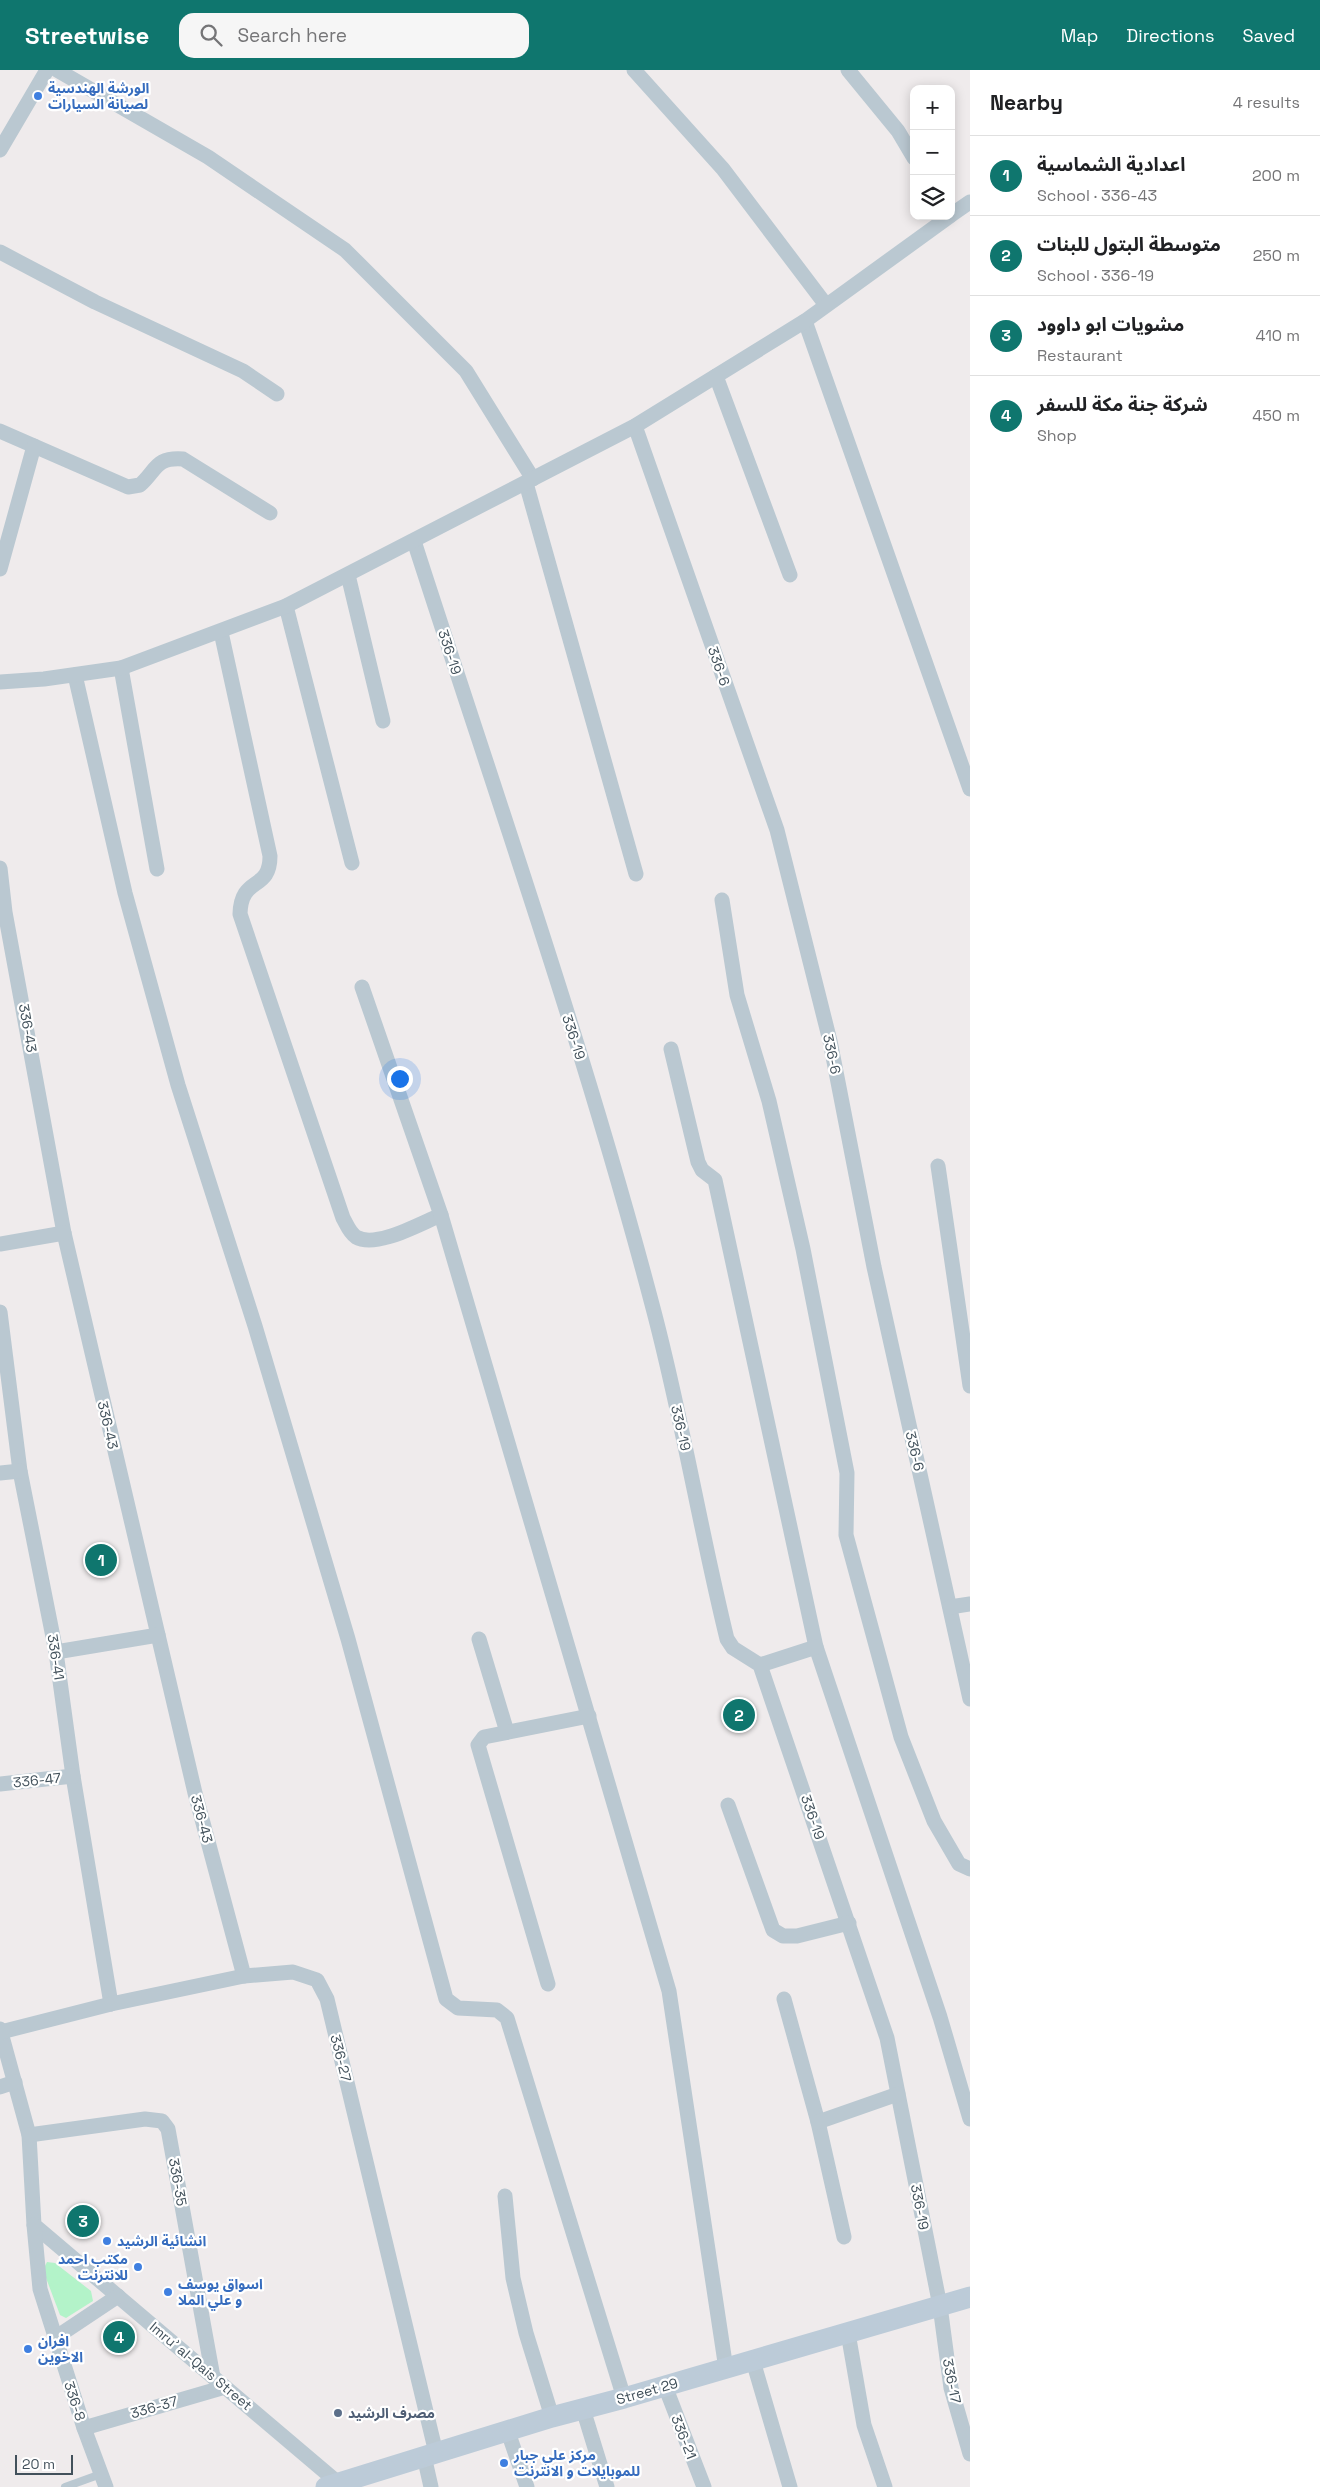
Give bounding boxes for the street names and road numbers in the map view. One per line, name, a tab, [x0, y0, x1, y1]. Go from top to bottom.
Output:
street label: 336-19	[434, 627, 466, 677]
street label: 336-6	[704, 644, 734, 688]
street label: 336-43	[15, 1002, 41, 1054]
street label: 336-19	[558, 1012, 590, 1062]
street label: 336-6	[819, 1032, 845, 1076]
street label: 336-43	[94, 1399, 122, 1451]
street label: 336-19	[667, 1403, 695, 1453]
street label: 336-6	[902, 1429, 928, 1473]
street label: 336-41	[44, 1633, 68, 1681]
street label: 336-47	[12, 1769, 62, 1791]
street label: 336-19	[797, 1792, 829, 1842]
street label: 336-43	[187, 1793, 217, 1845]
street label: 336-27	[326, 2032, 356, 2084]
street label: 336-35	[165, 2156, 191, 2208]
street label: 336-19	[907, 2183, 933, 2231]
street label: Imruʾ al-Qais Street	[146, 2318, 256, 2414]
street label: 336-17	[939, 2357, 965, 2405]
street label: Street 29	[614, 2374, 680, 2408]
street label: 336-8	[60, 2379, 90, 2423]
street label: 336-37	[128, 2392, 180, 2422]
street label: 336-21	[667, 2412, 701, 2462]

